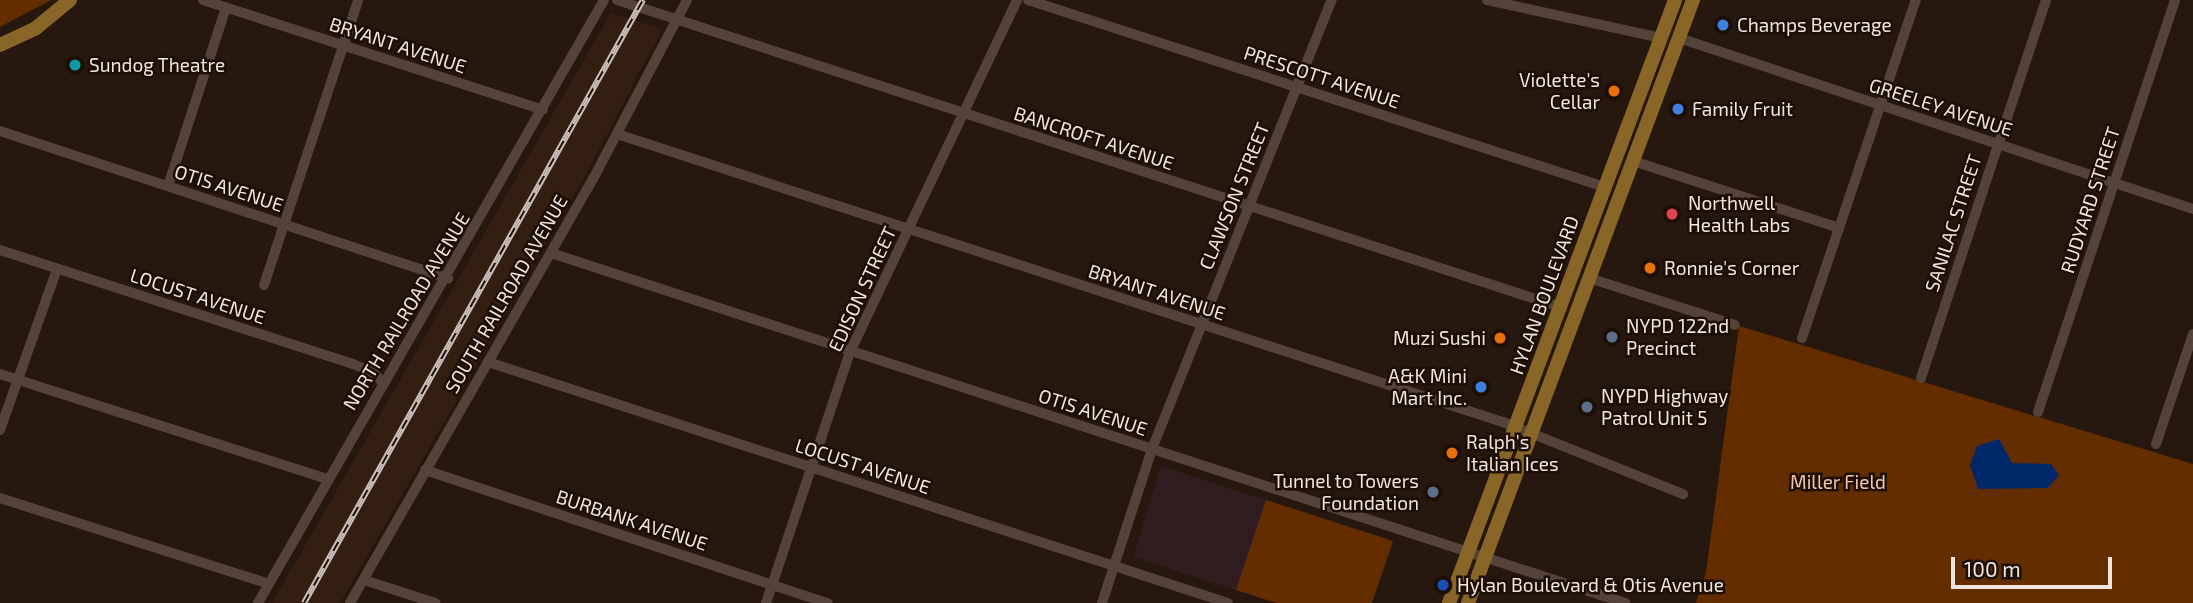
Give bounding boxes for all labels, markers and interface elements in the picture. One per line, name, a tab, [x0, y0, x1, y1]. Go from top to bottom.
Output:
street label: BRYANT AVENUE	[326, 12, 470, 78]
place label: Champs Beverage	[1737, 14, 1892, 36]
marker: Champs Beverage	[1715, 17, 1731, 33]
street label: PRESCOTT AVENUE	[1241, 41, 1403, 113]
place label: Sundog Theatre	[89, 54, 226, 76]
marker: Sundog Theatre	[67, 57, 83, 73]
place label: Violette's Cellar	[1519, 69, 1600, 113]
street label: GREELEY AVENUE	[1866, 73, 2016, 141]
marker: Violette's Cellar	[1606, 83, 1622, 99]
place label: Family Fruit	[1692, 98, 1793, 120]
street label: BANCROFT AVENUE	[1011, 101, 1177, 175]
marker: Family Fruit	[1670, 101, 1686, 117]
street label: CLAWSON STREET	[1194, 119, 1274, 273]
street label: RUDYARD STREET	[2056, 124, 2124, 276]
street label: SANILAC STREET	[1920, 151, 1986, 295]
street label: OTIS AVENUE	[172, 160, 286, 216]
street label: SOUTH RAILROAD AVENUE	[440, 191, 572, 397]
place label: Northwell Health Labs	[1688, 192, 1790, 236]
marker: Northwell Health Labs	[1662, 204, 1682, 224]
street label: NORTH RAILROAD AVENUE	[338, 208, 474, 414]
street label: HYLAN BOULEVARD	[1505, 212, 1583, 378]
street label: EDISON STREET	[823, 223, 901, 355]
place label: Ronnie's Corner	[1664, 257, 1799, 279]
street label: BRYANT AVENUE	[1085, 259, 1229, 325]
marker: Ronnie's Corner	[1642, 260, 1658, 276]
street label: LOCUST AVENUE	[127, 263, 269, 329]
place label: NYPD 122nd Precinct	[1626, 315, 1729, 359]
place label: Muzi Sushi	[1393, 327, 1486, 349]
marker: NYPD 122nd Precinct	[1604, 329, 1620, 345]
marker: Muzi Sushi	[1492, 330, 1508, 346]
place label: A&K Mini Mart Inc.	[1388, 365, 1467, 409]
marker: A&K Mini Mart Inc.	[1473, 379, 1489, 395]
street label: OTIS AVENUE	[1036, 384, 1150, 440]
place label: NYPD Highway Patrol Unit 5	[1601, 385, 1728, 429]
marker: NYPD Highway Patrol Unit 5	[1579, 399, 1595, 415]
place label: Ralph's Italian Ices	[1466, 431, 1559, 475]
street label: LOCUST AVENUE	[792, 433, 934, 499]
marker: Ralph's Italian Ices	[1444, 445, 1460, 461]
place label: Tunnel to Towers Foundation	[1272, 470, 1419, 514]
park label: Miller Field	[1790, 471, 1886, 493]
marker: Tunnel to Towers Foundation	[1425, 484, 1441, 500]
street label: BURBANK AVENUE	[553, 485, 711, 555]
scale bar	[1955, 544, 2116, 588]
text: 100 m	[1964, 556, 2021, 581]
place label: Hylan Boulevard & Otis Avenue	[1457, 574, 1724, 596]
marker: Hylan Boulevard & Otis Avenue	[1435, 577, 1451, 593]

